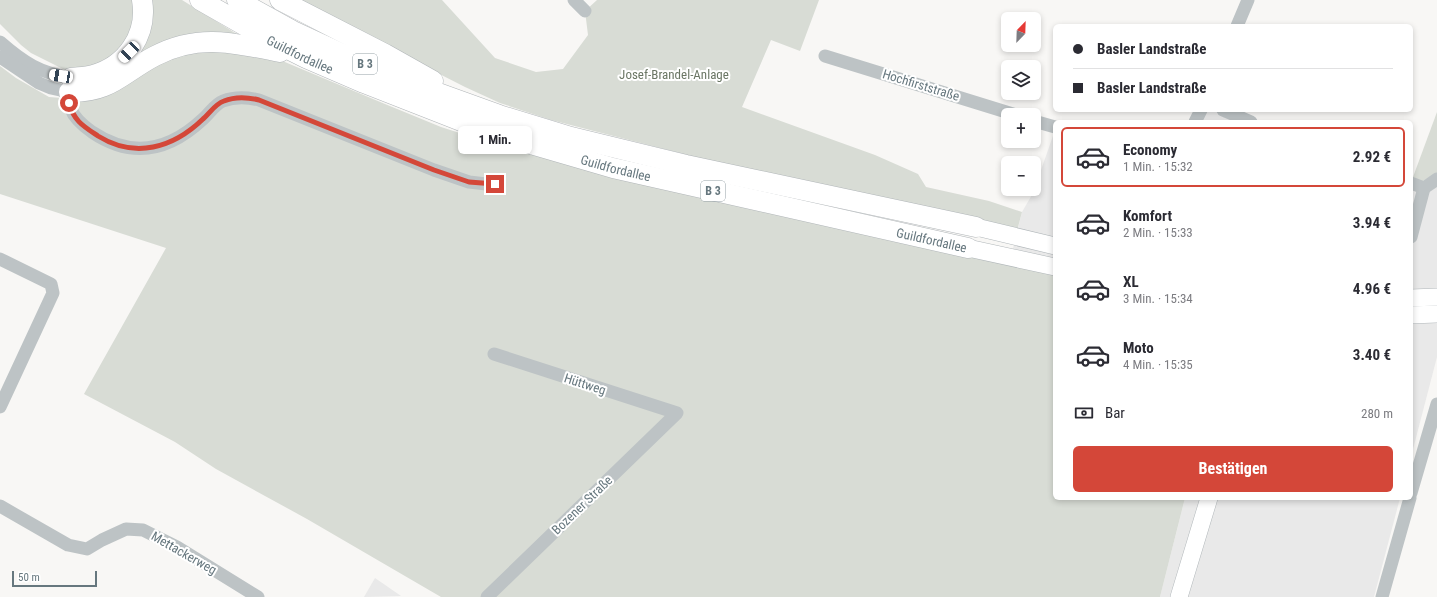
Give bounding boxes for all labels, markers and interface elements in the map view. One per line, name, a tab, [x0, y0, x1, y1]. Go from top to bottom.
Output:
north arrow	[1001, 12, 1041, 52]
map controls	[1001, 12, 1041, 196]
street label: Guildfordallee	[264, 32, 336, 76]
car	[116, 39, 142, 65]
text: Basler Landstraße	[1097, 40, 1207, 58]
road number: B 3	[353, 54, 377, 74]
button: layers	[1001, 60, 1041, 100]
street label: Hochfirststraße	[881, 66, 961, 104]
park label: Josef-Brandel-Anlage	[619, 67, 729, 82]
car	[48, 68, 74, 84]
text: Basler Landstraße	[1097, 79, 1207, 97]
route start	[60, 94, 78, 112]
button: +	[1001, 108, 1041, 148]
callout: 1 Min.	[458, 126, 532, 154]
text: 1 Min.	[479, 132, 511, 147]
icon: car	[1075, 139, 1111, 175]
text: Economy	[1123, 141, 1177, 159]
text: 2.92 €	[1353, 148, 1391, 166]
street label: Guildfordallee	[579, 152, 652, 184]
button: −	[1001, 156, 1041, 196]
text: 1 Min. · 15:32	[1123, 159, 1193, 174]
route end	[486, 175, 504, 193]
road number: B 3	[701, 181, 725, 201]
icon: car	[1075, 205, 1111, 241]
text: Komfort	[1123, 207, 1172, 225]
text: 3.94 €	[1353, 214, 1391, 232]
street label: Guildfordallee	[895, 225, 968, 255]
text: 2 Min. · 15:33	[1123, 225, 1193, 240]
icon: car	[1075, 271, 1111, 307]
text: XL	[1123, 273, 1139, 291]
text: 4.96 €	[1353, 280, 1391, 298]
text: 3 Min. · 15:34	[1123, 291, 1193, 306]
icon: car	[1075, 337, 1111, 373]
text: Moto	[1123, 339, 1154, 357]
text: 3.40 €	[1353, 346, 1391, 364]
text: 4 Min. · 15:35	[1123, 357, 1193, 372]
street label: Hüttweg	[562, 370, 608, 398]
icon: cash	[1073, 402, 1095, 424]
text: Bar	[1105, 404, 1125, 422]
text: 280 m	[1361, 406, 1393, 421]
button: Bestätigen	[1073, 446, 1393, 492]
street label: Bozener Straße	[549, 473, 615, 537]
street label: Mettackerweg	[149, 528, 219, 578]
scale bar	[12, 569, 97, 588]
text: 50 m	[18, 571, 40, 584]

